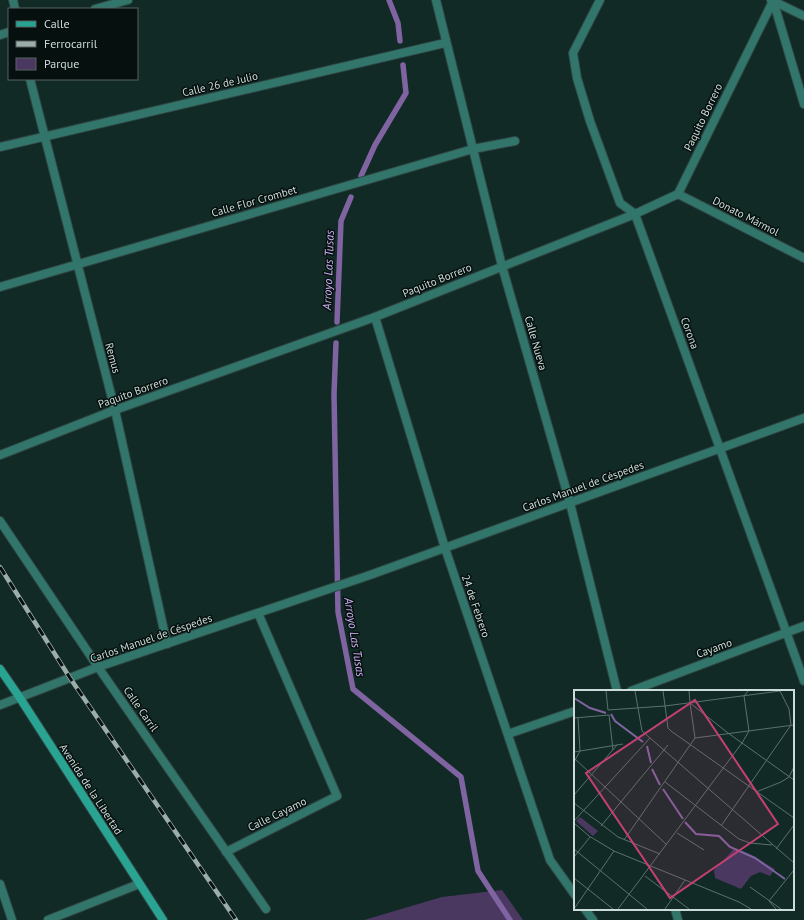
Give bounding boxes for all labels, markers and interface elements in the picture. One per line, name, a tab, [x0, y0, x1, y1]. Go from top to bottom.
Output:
legend	[8, 8, 138, 80]
text: Calle	[44, 16, 70, 31]
text: Ferrocarril	[44, 36, 98, 51]
text: Parque	[44, 56, 79, 71]
street label: Calle 26 de Julio	[181, 68, 259, 99]
street label: Paquito Borrero	[681, 81, 725, 153]
street label: Calle Flor Crombet	[210, 182, 298, 220]
street label: Donato Mármol	[710, 193, 782, 239]
water label: Arroyo Las Tusas	[319, 230, 337, 311]
street label: Paquito Borrero	[400, 260, 474, 300]
street label: Calle Nueva	[522, 314, 550, 372]
street label: Corona	[678, 315, 702, 351]
street label: Remus	[102, 341, 124, 375]
street label: Paquito Borrero	[96, 373, 170, 411]
street label: Carlos Manuel de Céspedes	[520, 457, 646, 514]
street label: 24 de Febrero	[459, 573, 493, 639]
water label: Arroyo Las Tusas	[341, 595, 369, 678]
street label: Carlos Manuel de Céspedes	[88, 610, 214, 665]
street label: Cayamo	[694, 635, 734, 661]
street label: Calle Carril	[120, 684, 162, 735]
inset map	[574, 690, 794, 910]
street label: Avenida de la Libertad	[56, 741, 126, 837]
street label: Calle Cayamo	[245, 794, 309, 834]

